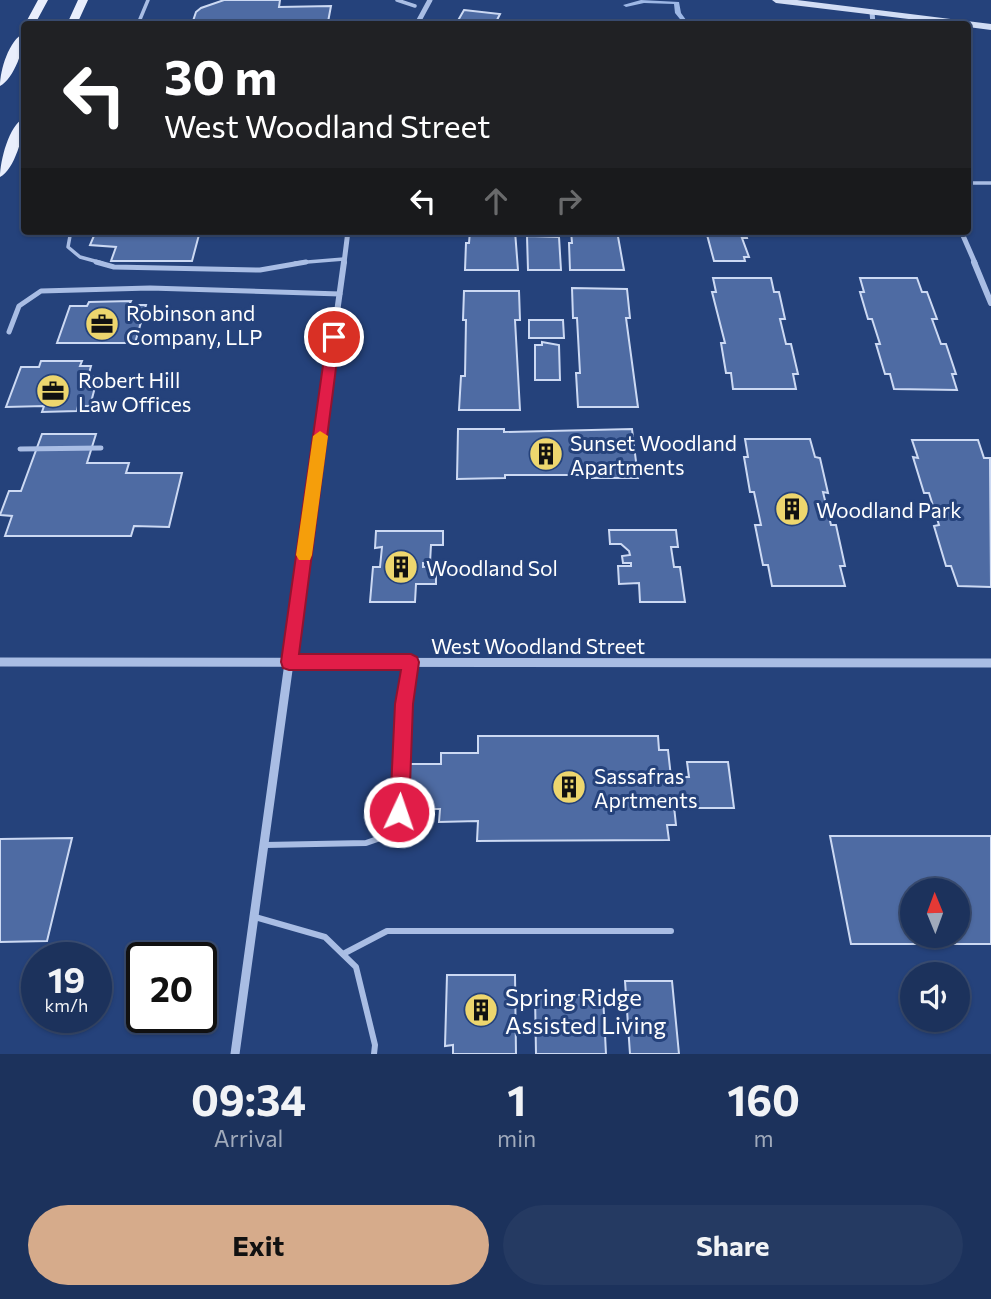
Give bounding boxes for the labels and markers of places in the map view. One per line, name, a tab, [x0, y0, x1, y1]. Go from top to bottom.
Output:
place label: Robinson and Company, LLP	[126, 300, 262, 349]
office icon: Robinson and Company, LLP	[83, 305, 121, 343]
pin	[304, 307, 364, 367]
place label: Robert Hill Law Offices	[78, 367, 191, 416]
office icon: Robert Hill Law Offices	[34, 372, 72, 410]
place label: Sunset Woodland Apartments	[570, 430, 737, 479]
building icon: Sunset Woodland Apartments	[527, 435, 565, 473]
building icon: Woodland Park	[773, 490, 811, 528]
place label: Woodland Park	[816, 497, 962, 522]
building icon: Woodland Sol	[382, 548, 420, 586]
place label: Woodland Sol	[426, 555, 558, 580]
place label: Sassafras Aprtments	[594, 763, 698, 812]
building icon: Sassafras Aprtments	[550, 768, 588, 806]
place label: Spring Ridge Assisted Living	[505, 982, 666, 1039]
building icon: Spring Ridge Assisted Living	[462, 991, 500, 1029]

